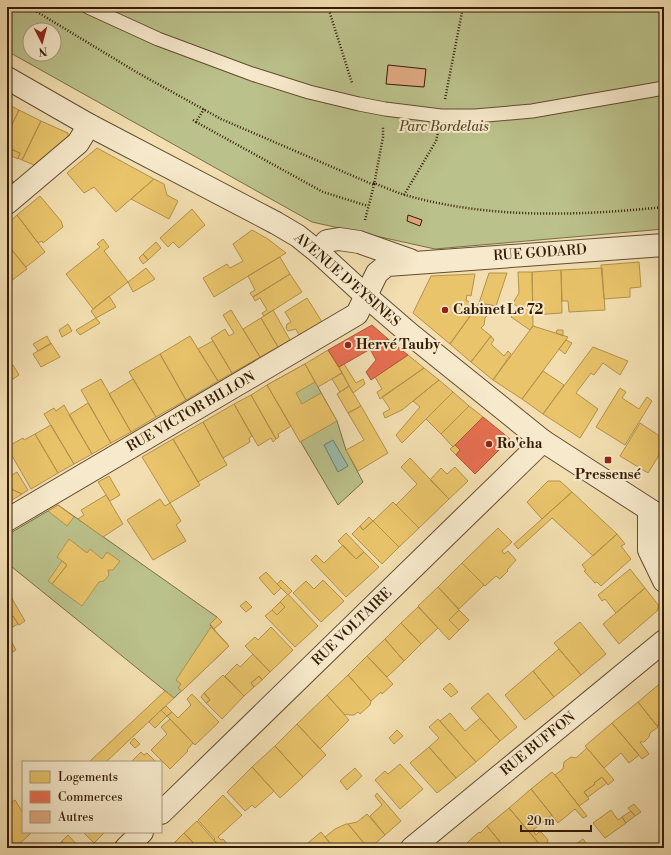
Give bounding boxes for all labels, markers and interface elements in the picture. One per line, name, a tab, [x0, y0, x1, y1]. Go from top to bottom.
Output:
north arrow	[22, 22, 62, 62]
text: N	[38, 44, 48, 58]
park label: Parc Bordelais	[398, 118, 489, 136]
street label: AVENUE D'EYSINES	[289, 228, 404, 331]
street label: RUE GODARD	[493, 241, 588, 265]
place label: Cabinet Le 72	[453, 301, 543, 319]
marker: Cabinet Le 72	[440, 305, 450, 315]
place label: Hervé Tauby	[356, 336, 441, 354]
marker: Hervé Tauby	[343, 340, 353, 350]
street label: RUE VICTOR BILLON	[124, 368, 259, 456]
place label: Ro'cha	[497, 435, 543, 453]
marker: Ro'cha	[484, 439, 494, 449]
marker: Pressensé	[603, 455, 613, 465]
place label: Pressensé	[575, 466, 642, 484]
street label: RUE VOLTAIRE	[308, 584, 396, 670]
street label: RUE BUFFON	[497, 708, 580, 780]
legend	[22, 761, 162, 833]
text: Logements	[58, 770, 118, 785]
text: Commerces	[58, 790, 123, 805]
scale bar	[521, 807, 591, 833]
text: Autres	[57, 810, 94, 825]
text: 20 m	[527, 814, 555, 829]

